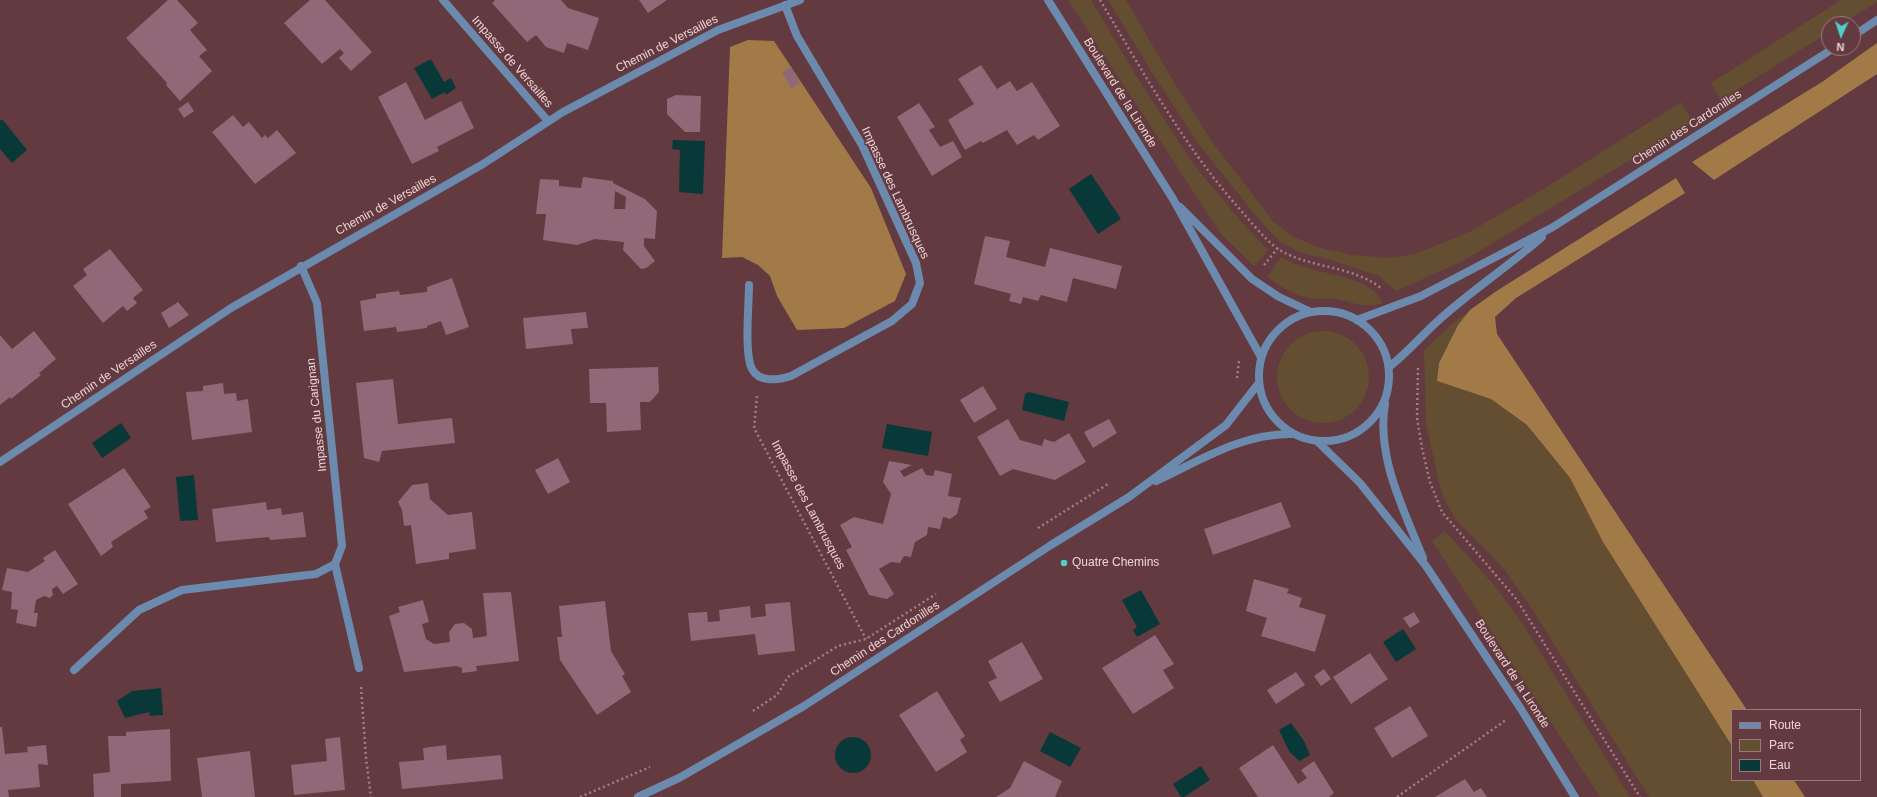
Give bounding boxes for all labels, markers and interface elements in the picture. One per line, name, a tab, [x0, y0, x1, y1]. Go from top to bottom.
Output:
street label: Chemin de Versailles	[614, 12, 720, 76]
street label: Impasse de Versailles	[468, 13, 556, 111]
north arrow	[1821, 16, 1861, 56]
street label: Boulevard de la Lironde	[1080, 35, 1160, 151]
text: N	[1836, 41, 1845, 53]
street label: Chemin des Cardonilles	[1630, 87, 1744, 169]
street label: Impasse des Lambrusques	[858, 125, 932, 261]
street label: Chemin de Versailles	[333, 171, 439, 239]
street label: Chemin de Versailles	[58, 338, 160, 412]
street label: Impasse du Carignan	[304, 358, 330, 472]
street label: Impasse des Lambrusques	[768, 438, 848, 572]
place label: Quatre Chemins	[1072, 556, 1159, 570]
marker: Quatre Chemins	[1059, 558, 1069, 568]
street label: Chemin des Cardonilles	[828, 598, 942, 680]
street label: Boulevard de la Lironde	[1471, 617, 1553, 731]
legend	[1731, 709, 1861, 781]
text: Route	[1769, 718, 1801, 732]
text: Parc	[1769, 738, 1794, 752]
text: Eau	[1769, 758, 1790, 772]

